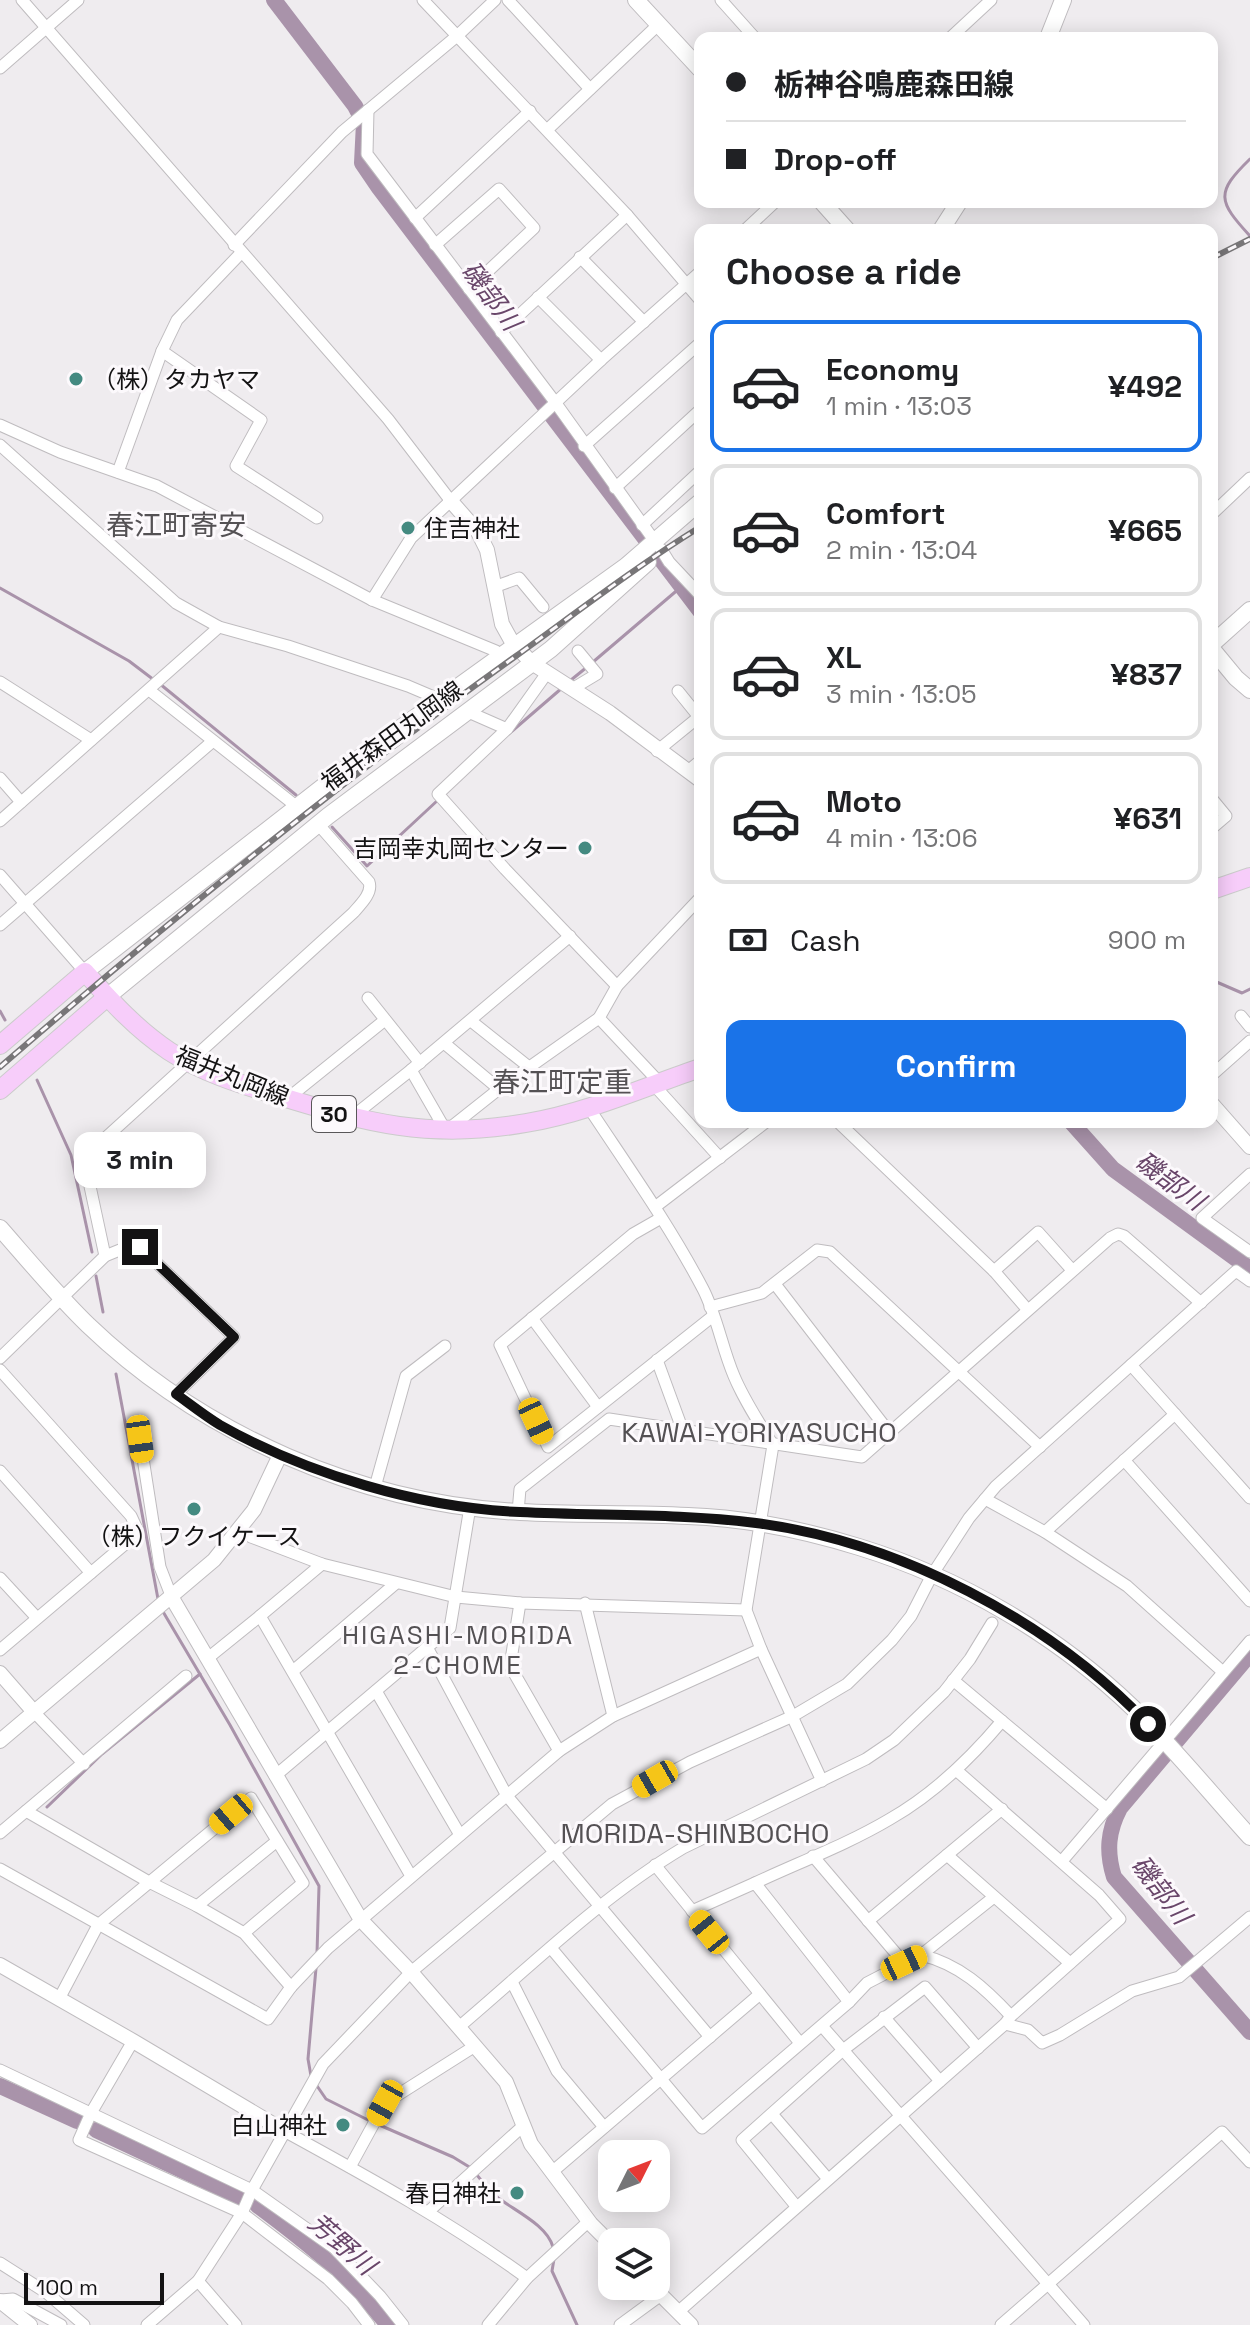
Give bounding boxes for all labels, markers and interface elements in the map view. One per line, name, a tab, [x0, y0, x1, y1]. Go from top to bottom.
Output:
text: 栃神谷鳴鹿森田線	[774, 65, 1014, 104]
text: Drop-off	[774, 140, 897, 179]
text: Choose a ride	[726, 249, 962, 295]
water label: 磯部川	[454, 255, 530, 340]
icon: car	[730, 350, 802, 422]
text: Economy	[826, 350, 959, 389]
place label: （株）タカヤマ	[92, 364, 260, 395]
text: ¥492	[1108, 367, 1182, 406]
marker: （株）タカヤマ	[67, 370, 85, 388]
text: 1 min · 13:03	[826, 389, 972, 423]
icon: car	[730, 494, 802, 566]
text: Comfort	[826, 494, 945, 533]
district label: 春江町寄安	[106, 507, 246, 543]
text: ¥665	[1108, 511, 1182, 550]
place label: 住吉神社	[424, 513, 520, 544]
marker: 住吉神社	[399, 519, 417, 537]
text: 2 min · 13:04	[826, 533, 977, 567]
icon: car	[730, 638, 802, 710]
text: XL	[826, 638, 862, 677]
text: ¥837	[1111, 655, 1182, 694]
street label: 福井森田丸岡線	[315, 674, 469, 798]
text: 3 min · 13:05	[826, 677, 977, 711]
icon: car	[730, 782, 802, 854]
text: Moto	[826, 782, 902, 821]
text: ¥631	[1114, 799, 1182, 838]
text: 4 min · 13:06	[826, 821, 978, 855]
place label: 吉岡幸丸岡センター	[353, 833, 569, 864]
marker: 吉岡幸丸岡センター	[576, 839, 594, 857]
icon: cash	[726, 918, 770, 962]
text: Cash	[790, 921, 861, 960]
text: 900 m	[1108, 923, 1186, 957]
button: Confirm	[726, 1020, 1186, 1112]
street label: 福井丸岡線	[171, 1039, 293, 1113]
district label: 春江町定重	[492, 1064, 632, 1100]
road number: 30	[312, 1096, 356, 1132]
callout: 3 min	[74, 1131, 206, 1187]
text: 3 min	[106, 1143, 174, 1177]
water label: 磯部川	[1128, 1144, 1214, 1219]
route end	[122, 1229, 158, 1265]
car	[515, 1394, 557, 1448]
car	[125, 1414, 155, 1464]
district label: KAWAI-YORIYASUCHO	[621, 1414, 897, 1450]
marker: （株）フクイケース	[185, 1500, 203, 1518]
place label: （株）フクイケース	[87, 1521, 301, 1552]
district label: HIGASHI-MORIDA 2-CHOME	[342, 1618, 574, 1682]
route start	[1130, 1706, 1166, 1742]
car	[628, 1757, 682, 1801]
car	[205, 1789, 257, 1839]
district label: MORIDA-SHINBOCHO	[560, 1815, 830, 1851]
water label: 磯部川	[1124, 1849, 1200, 1934]
car	[685, 1906, 733, 1958]
car	[877, 1942, 931, 1984]
car	[363, 2076, 407, 2130]
place label: 白山神社	[231, 2110, 327, 2141]
marker: 白山神社	[334, 2116, 352, 2134]
north arrow	[598, 2140, 670, 2212]
map controls	[598, 2140, 670, 2300]
place label: 春日神社	[405, 2178, 501, 2209]
marker: 春日神社	[508, 2184, 526, 2202]
water label: 芳野川	[301, 2206, 385, 2284]
button: layers	[598, 2228, 670, 2300]
scale bar	[24, 2269, 164, 2305]
text: 100 m	[36, 2273, 98, 2301]

